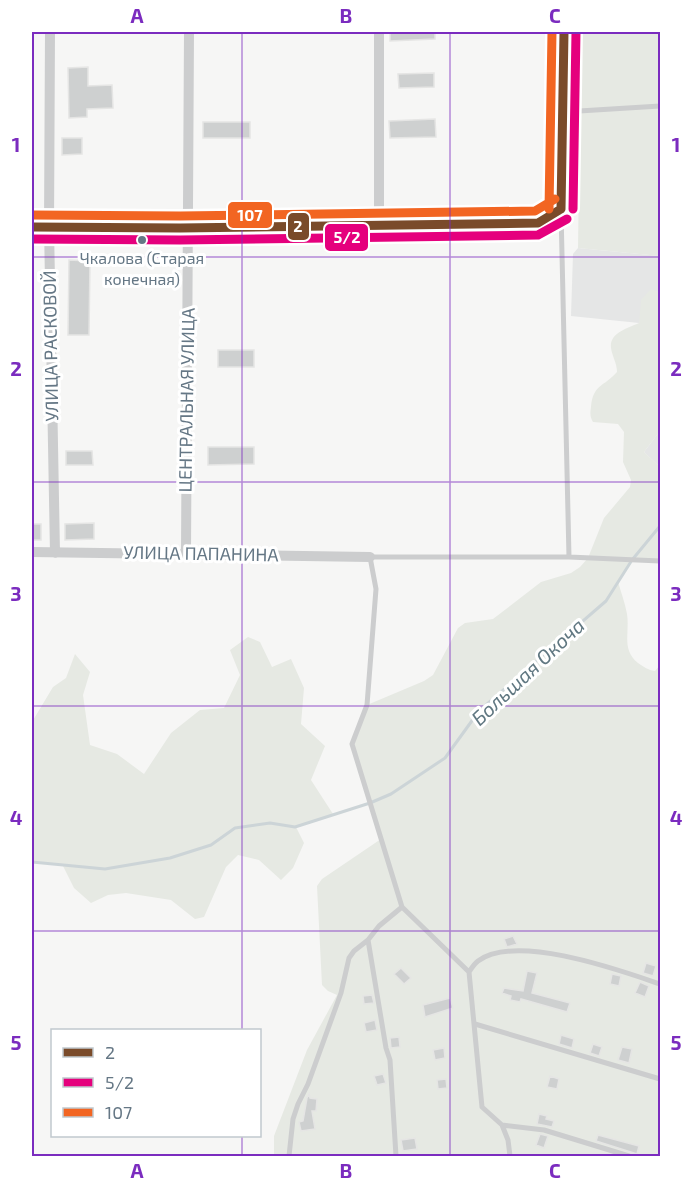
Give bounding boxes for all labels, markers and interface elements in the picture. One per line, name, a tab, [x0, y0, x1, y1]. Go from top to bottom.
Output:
text: A	[130, 3, 144, 27]
text: B	[340, 3, 352, 27]
text: C	[549, 3, 561, 27]
text: 1	[12, 132, 20, 156]
text: 1	[672, 132, 680, 156]
line badge: 107	[227, 201, 273, 229]
text: 107	[237, 205, 263, 224]
line badge: 2	[287, 212, 310, 241]
text: 2	[293, 216, 303, 235]
line badge: 5/2	[324, 223, 369, 252]
text: 5/2	[334, 227, 360, 246]
marker: Чкалова (Старая конечная)	[136, 234, 148, 246]
place label: Чкалова (Старая конечная)	[80, 248, 204, 288]
street label: УЛИЦА РАСКОВОЙ	[38, 270, 62, 422]
street label: ЦЕНТРАЛЬНАЯ УЛИЦА	[173, 307, 199, 492]
text: 2	[10, 356, 22, 380]
text: 2	[670, 356, 682, 380]
street label: УЛИЦА ПАПАНИНА	[123, 541, 280, 565]
text: 3	[10, 581, 22, 605]
text: 3	[670, 581, 682, 605]
water label: Большая Окоча	[466, 613, 589, 730]
text: 4	[10, 805, 23, 829]
text: 4	[670, 805, 683, 829]
legend	[51, 1029, 261, 1137]
text: 5	[10, 1030, 22, 1054]
text: 5	[670, 1030, 682, 1054]
text: 2	[105, 1041, 115, 1063]
text: 5/2	[105, 1071, 134, 1093]
text: 107	[105, 1101, 132, 1123]
text: A	[130, 1158, 144, 1182]
text: B	[340, 1158, 352, 1182]
text: C	[549, 1158, 561, 1182]

